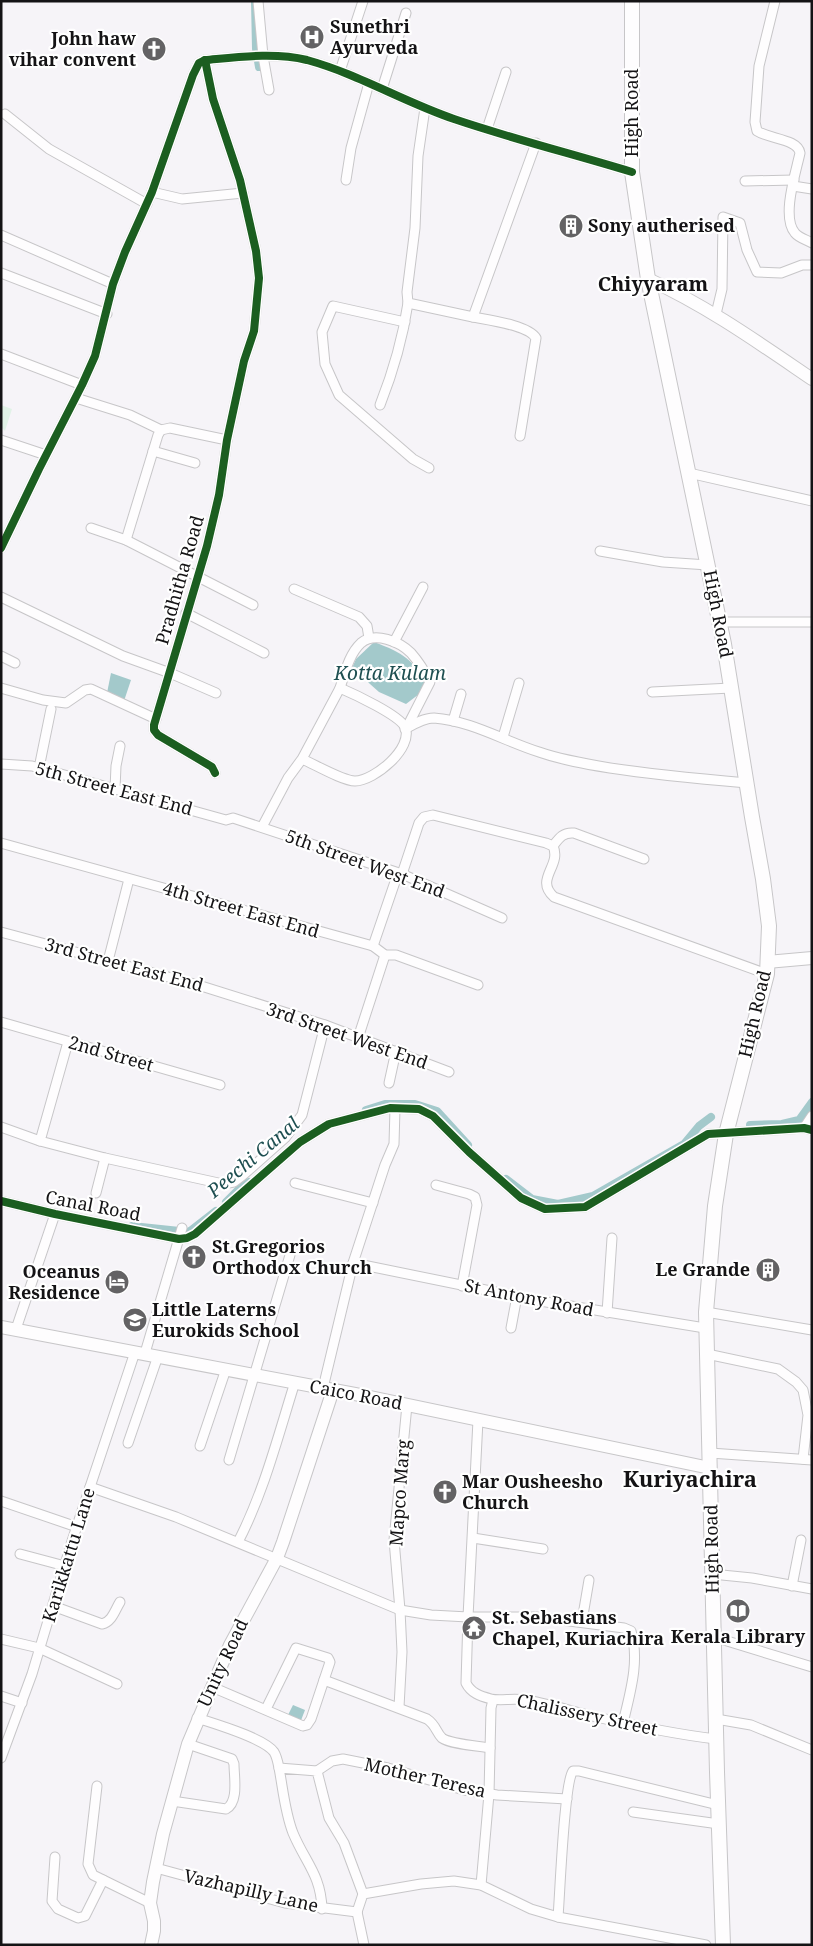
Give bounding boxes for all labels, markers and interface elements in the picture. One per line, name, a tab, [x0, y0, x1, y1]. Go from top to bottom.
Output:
place label: Sunethri Ayurveda	[330, 14, 418, 59]
hospital icon: Sunethri Ayurveda	[299, 24, 325, 50]
place label: John haw vihar convent	[9, 26, 137, 71]
church icon: John haw vihar convent	[141, 36, 167, 62]
street label: High Road	[619, 68, 643, 158]
building icon: Sony autherised	[558, 213, 584, 239]
place label: Sony autherised	[588, 213, 735, 237]
district label: Chiyyaram	[598, 270, 709, 297]
street label: Pradhitha Road	[149, 512, 209, 647]
street label: High Road	[699, 568, 739, 660]
water label: Kotta Kulam	[333, 660, 446, 686]
street label: 5th Street East End	[33, 756, 195, 821]
street label: 5th Street West End	[282, 823, 448, 903]
street label: 4th Street East End	[160, 875, 322, 943]
street label: 3rd Street East End	[42, 931, 206, 997]
street label: High Road	[732, 968, 776, 1060]
street label: 3rd Street West End	[263, 996, 431, 1074]
street label: 2nd Street	[66, 1029, 157, 1077]
water label: Peechi Canal	[201, 1111, 305, 1204]
street label: Canal Road	[43, 1184, 143, 1226]
place label: St.Gregorios Orthodox Church	[212, 1234, 372, 1279]
church icon: St.Gregorios Orthodox Church	[181, 1244, 207, 1270]
place label: Le Grande	[656, 1257, 750, 1281]
building icon: Le Grande	[755, 1257, 781, 1283]
place label: Oceanus Residence	[8, 1259, 100, 1304]
hotel icon: Oceanus Residence	[104, 1269, 130, 1295]
street label: St Antony Road	[462, 1273, 596, 1321]
place label: Little Laterns Eurokids School	[152, 1297, 300, 1342]
school or university icon: Little Laterns Eurokids School	[122, 1307, 148, 1333]
street label: Caico Road	[308, 1373, 405, 1415]
street label: Mapco Marg	[383, 1438, 415, 1547]
district label: Kuriyachira	[623, 1463, 757, 1493]
place label: Mar Ousheesho Church	[462, 1469, 603, 1514]
church icon: Mar Ousheesho Church	[432, 1479, 458, 1505]
street label: Karikkattu Lane	[36, 1484, 100, 1625]
street label: High Road	[698, 1504, 724, 1594]
library icon: Kerala Library	[725, 1598, 751, 1624]
place label: St. Sebastians Chapel, Kuriachira	[492, 1605, 664, 1650]
street label: Unity Road	[191, 1615, 253, 1711]
temple icon: St. Sebastians Chapel, Kuriachira	[461, 1615, 487, 1641]
place label: Kerala Library	[671, 1624, 806, 1648]
street label: Chalissery Street	[515, 1687, 660, 1741]
street label: Mother Teresa	[362, 1751, 488, 1803]
street label: Vazhapilly Lane	[182, 1863, 321, 1917]

